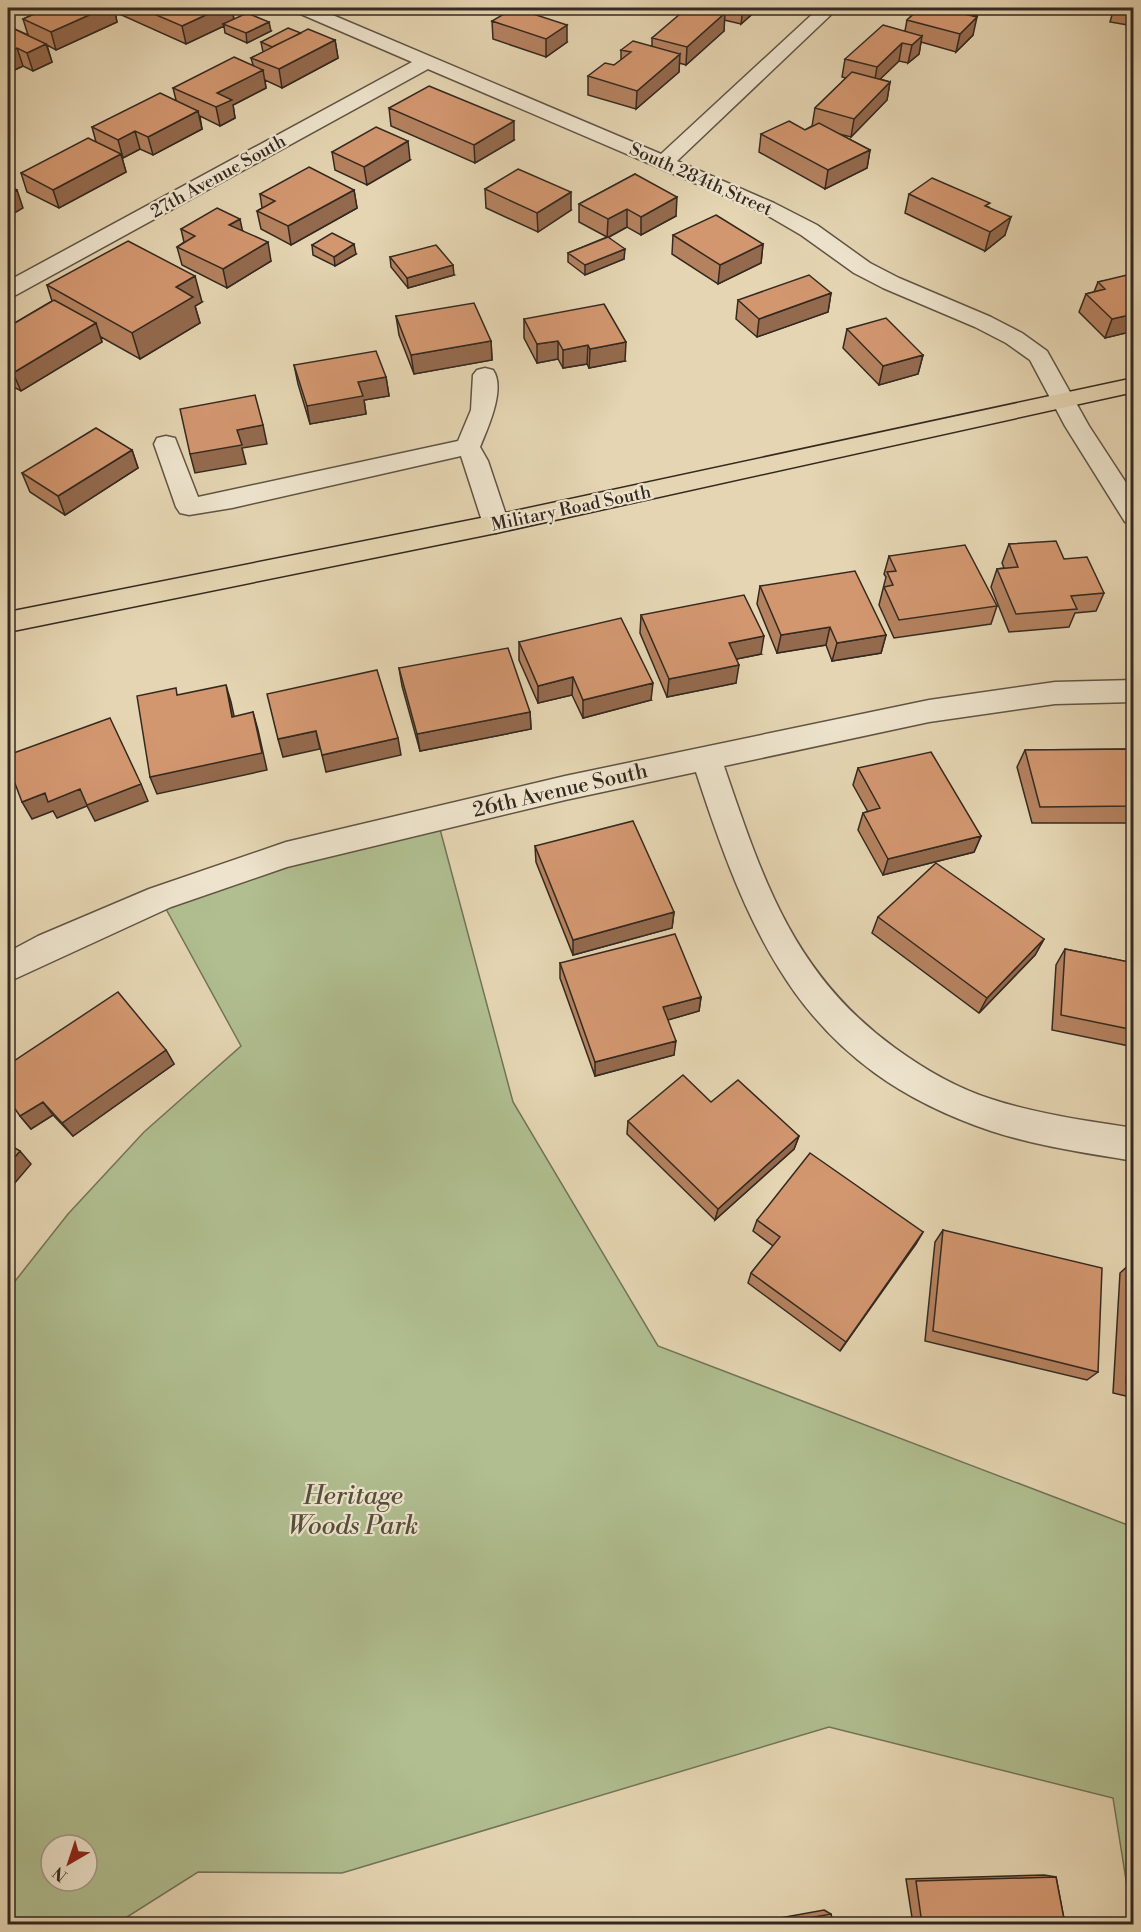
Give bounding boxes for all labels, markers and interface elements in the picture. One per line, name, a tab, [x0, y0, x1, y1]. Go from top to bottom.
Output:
street label: 27th Avenue South	[146, 130, 290, 223]
street label: South 284th Street	[626, 138, 776, 222]
street label: Military Road South	[489, 480, 653, 537]
street label: 26th Avenue South	[470, 758, 651, 824]
park label: Heritage Woods Park	[288, 1480, 418, 1542]
north arrow	[39, 1833, 99, 1893]
text: N	[49, 1862, 71, 1886]

